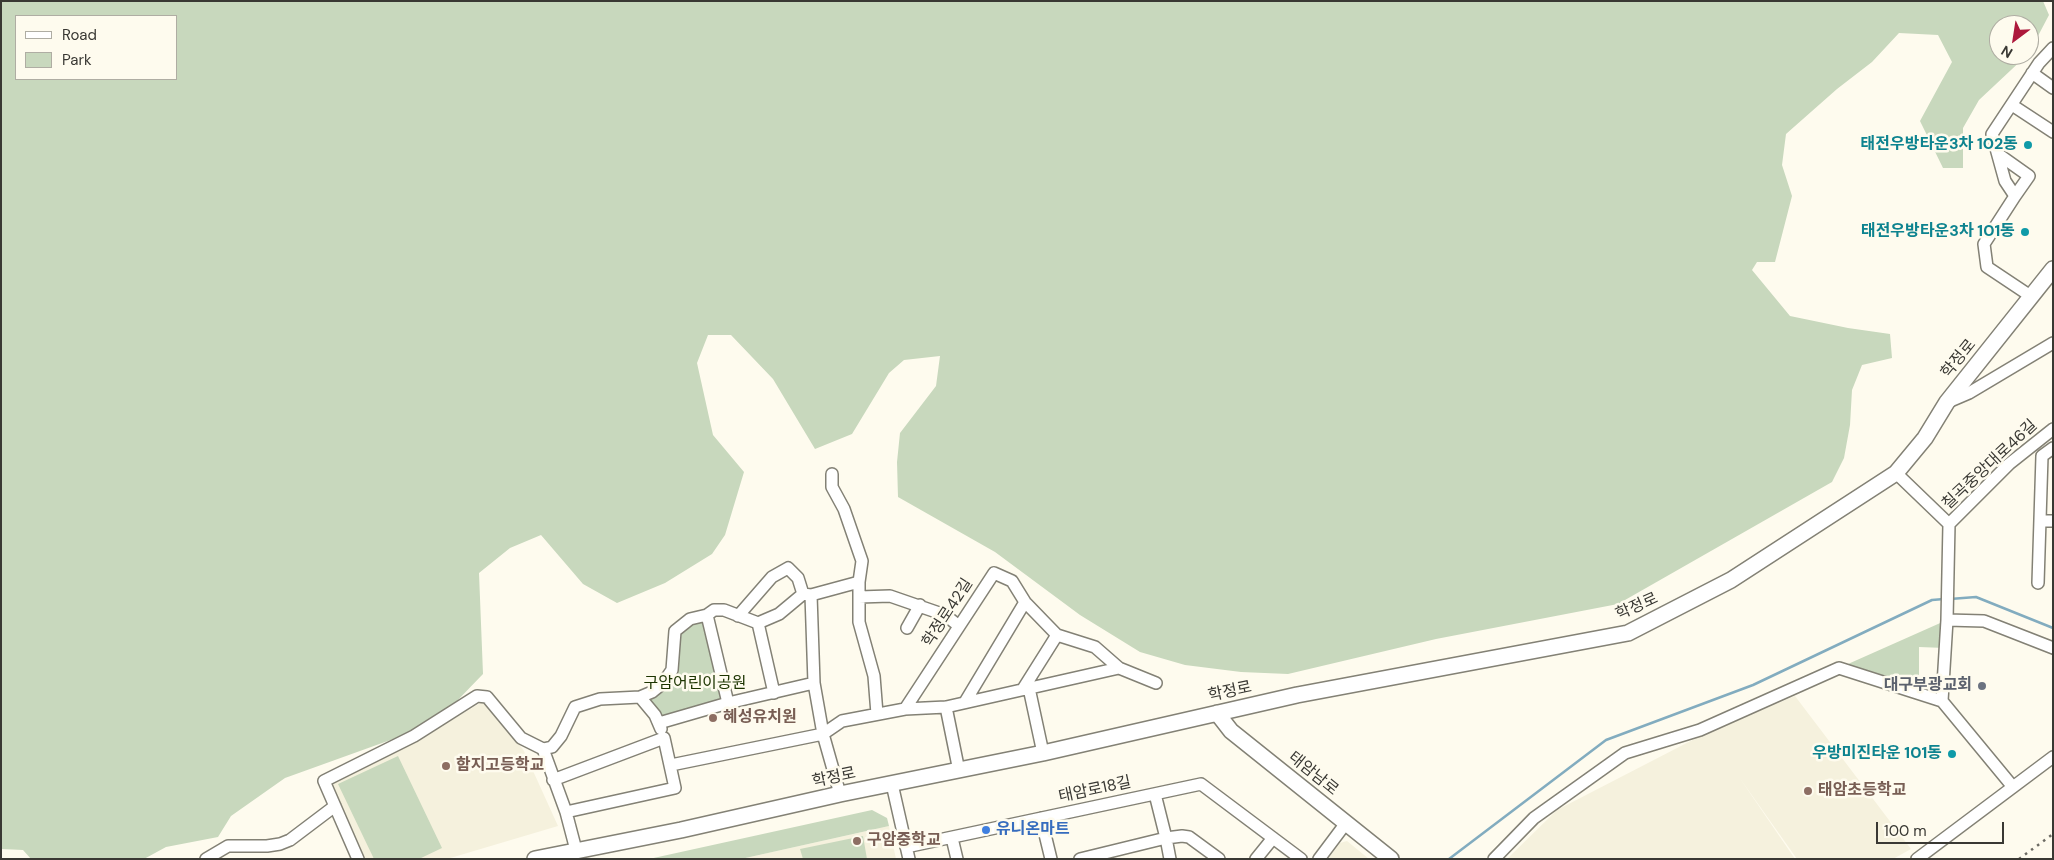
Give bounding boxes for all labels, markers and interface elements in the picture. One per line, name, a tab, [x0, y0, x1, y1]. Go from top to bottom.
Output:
legend	[15, 15, 178, 80]
north arrow	[1989, 15, 2039, 65]
text: Road	[62, 25, 97, 45]
text: N	[1998, 42, 2016, 62]
text: Park	[62, 50, 92, 70]
place label: 태전우방타운3차 102동	[1861, 135, 2018, 155]
marker: 태전우방타운3차 102동	[2022, 139, 2034, 151]
place label: 태전우방타운3차 101동	[1861, 222, 2015, 242]
marker: 태전우방타운3차 101동	[2019, 226, 2031, 238]
street label: 학정로	[1938, 336, 1980, 382]
street label: 칠곡중앙대로46길	[1939, 416, 2041, 514]
street label: 학정로42길	[919, 575, 977, 651]
street label: 학정로	[1613, 589, 1661, 625]
park label: 구암어린이공원	[643, 674, 747, 694]
place label: 대구부광교회	[1884, 676, 1972, 696]
street label: 학정로	[1206, 678, 1254, 706]
marker: 대구부광교회	[1976, 680, 1988, 692]
place label: 혜성유치원	[723, 708, 797, 728]
marker: 혜성유치원	[707, 712, 719, 724]
place label: 우방미진타운 101동	[1812, 744, 1942, 764]
street label: 태암남로	[1284, 748, 1342, 800]
marker: 우방미진타운 101동	[1946, 748, 1958, 760]
place label: 함지고등학교	[456, 756, 544, 776]
marker: 함지고등학교	[440, 760, 452, 772]
street label: 학정로	[810, 764, 858, 792]
street label: 태암로18길	[1057, 773, 1133, 807]
place label: 태암초등학교	[1818, 781, 1906, 801]
marker: 태암초등학교	[1802, 785, 1814, 797]
scale bar	[1879, 812, 2006, 844]
place label: 유니온마트	[996, 820, 1070, 840]
text: 100 m	[1884, 821, 1927, 841]
marker: 유니온마트	[980, 824, 992, 836]
place label: 구암중학교	[867, 831, 941, 851]
marker: 구암중학교	[851, 835, 863, 847]

